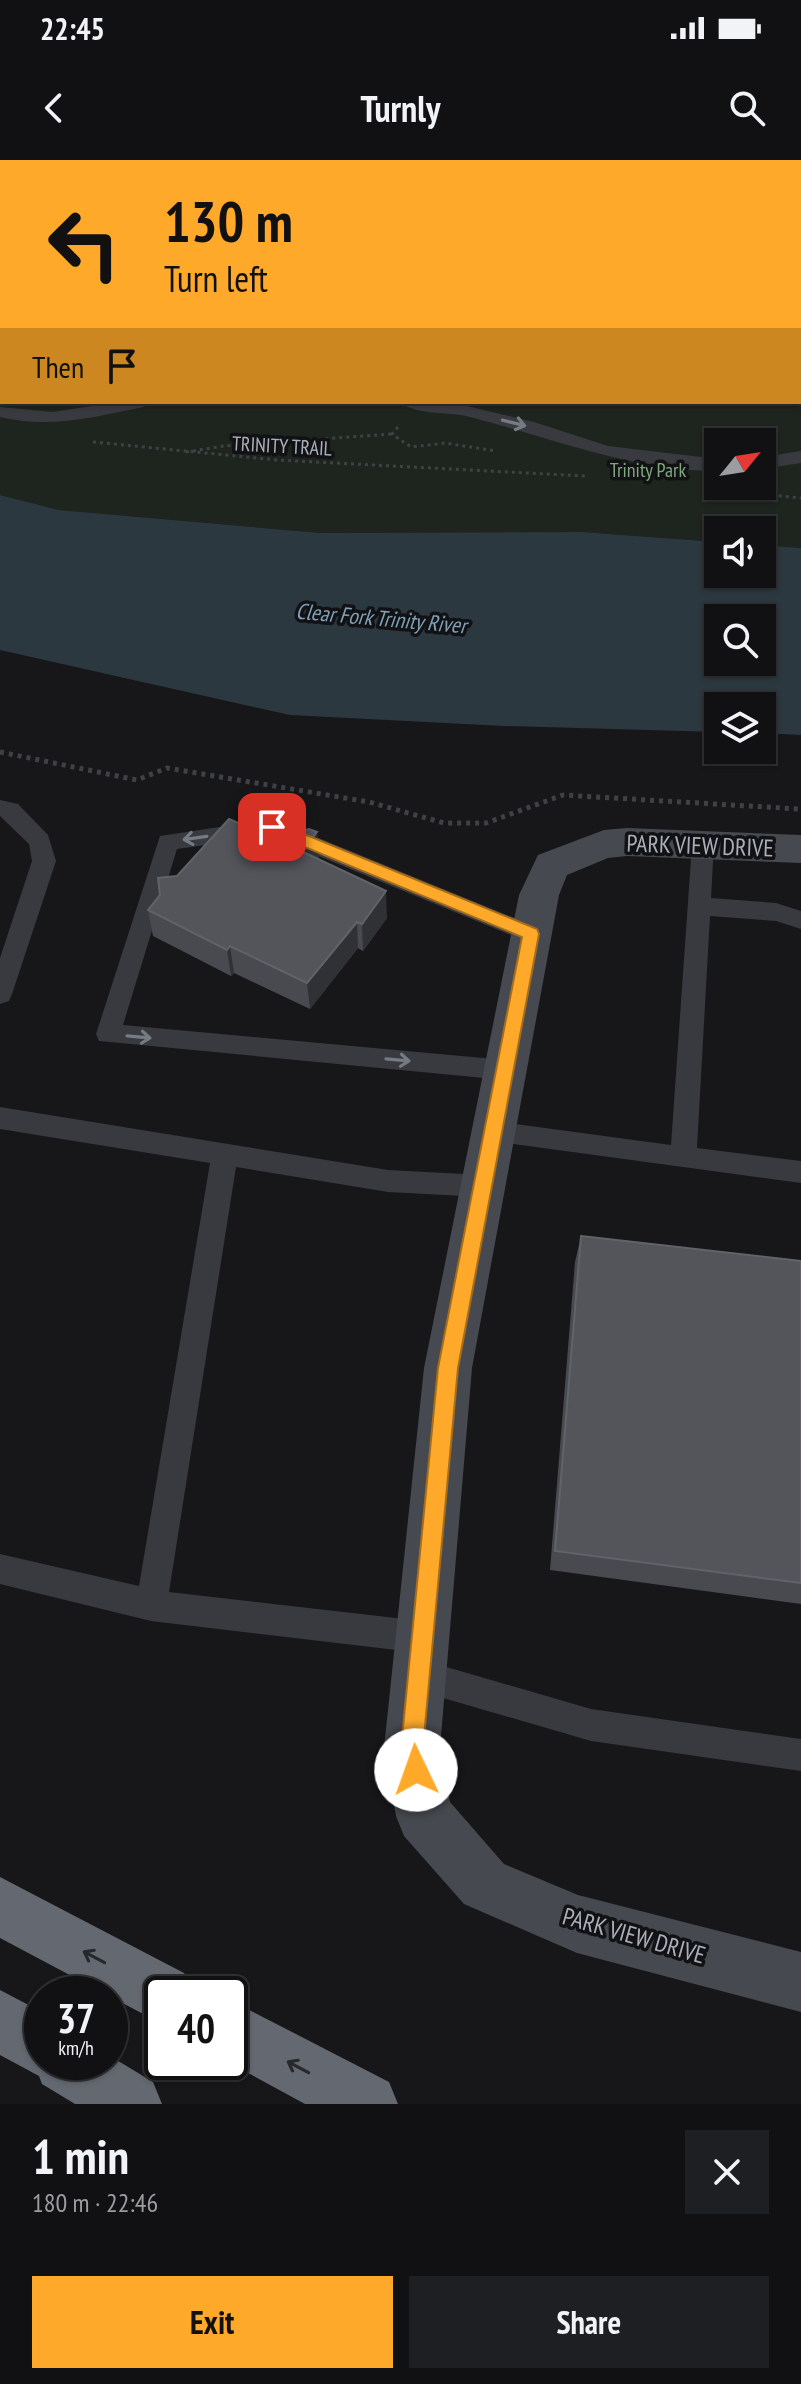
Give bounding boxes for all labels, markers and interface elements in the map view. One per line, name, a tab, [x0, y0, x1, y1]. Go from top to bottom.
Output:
text: 22:45	[40, 9, 105, 48]
text: Turnly	[361, 85, 440, 132]
icon: back	[32, 86, 76, 130]
icon: search	[725, 86, 769, 130]
text: 130 m	[164, 185, 293, 257]
icon: left	[32, 192, 136, 296]
text: Turn left	[164, 255, 268, 302]
icon: arrive	[100, 344, 144, 388]
text: Then	[32, 347, 84, 386]
one-way arrow	[500, 416, 526, 431]
north arrow	[704, 428, 776, 500]
map controls	[704, 428, 776, 764]
street label: TRINITY TRAIL	[231, 430, 333, 462]
park label: Trinity Park	[610, 457, 686, 483]
button: sound	[704, 516, 776, 588]
water label: Clear Fork Trinity River	[295, 597, 470, 640]
button: search	[704, 604, 776, 676]
button: layers	[704, 692, 776, 764]
pin	[238, 793, 306, 861]
icon: arrive	[250, 805, 294, 849]
street label: PARK VIEW DRIVE	[626, 827, 774, 864]
one-way arrow	[183, 831, 208, 846]
one-way arrow	[125, 1030, 152, 1045]
one-way arrow	[384, 1053, 411, 1068]
position arrow	[374, 1728, 458, 1812]
street label: PARK VIEW DRIVE	[559, 1900, 709, 1971]
one-way arrow	[83, 1949, 106, 1965]
speed limit sign: 40	[144, 1976, 248, 2080]
text: 37	[57, 1992, 95, 2044]
text: km/h	[58, 2035, 94, 2061]
one-way arrow	[287, 2059, 311, 2075]
text: 1 min	[32, 2125, 129, 2187]
button: close	[685, 2130, 769, 2214]
text: 180 m · 22:46	[32, 2186, 158, 2219]
button: Exit	[32, 2276, 393, 2368]
button: Share	[409, 2276, 769, 2368]

